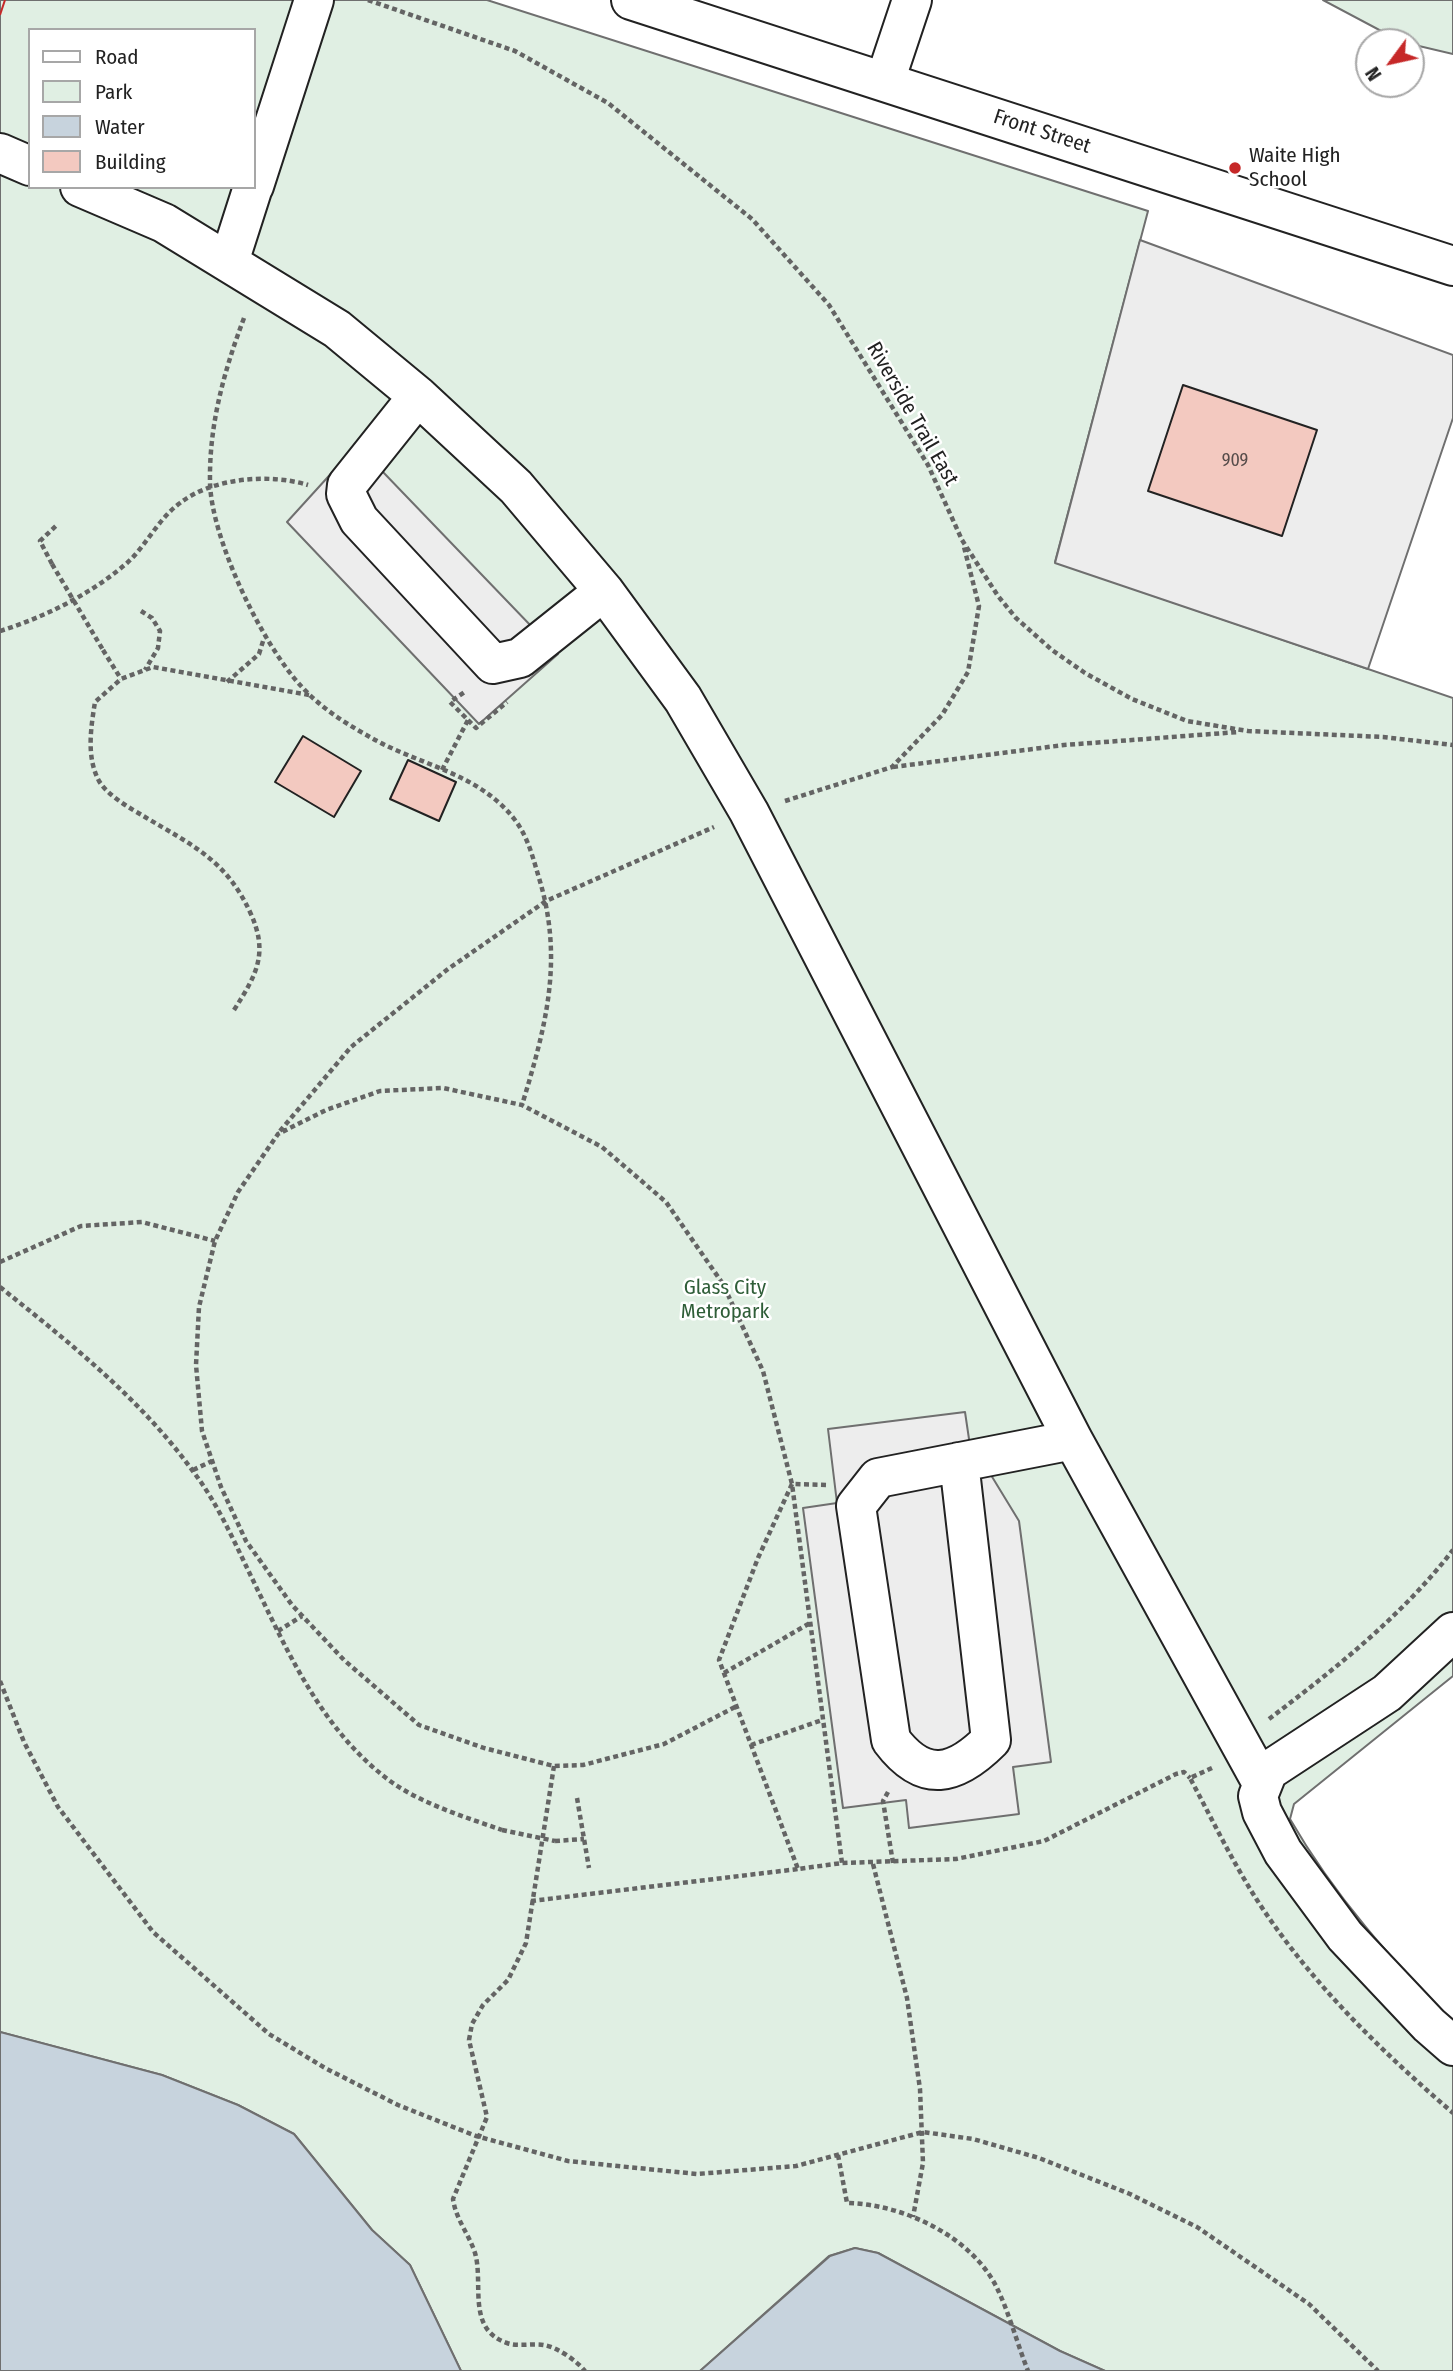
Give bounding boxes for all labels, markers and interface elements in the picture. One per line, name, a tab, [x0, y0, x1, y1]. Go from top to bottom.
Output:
legend	[28, 28, 256, 189]
north arrow	[1355, 28, 1425, 98]
text: Road	[95, 44, 139, 70]
text: N	[1361, 63, 1386, 85]
text: Park	[95, 79, 132, 105]
street label: Front Street	[990, 104, 1094, 160]
text: Water	[95, 114, 145, 140]
place label: Waite High School	[1249, 143, 1340, 193]
text: Building	[95, 149, 166, 175]
marker: Waite High School	[1227, 160, 1243, 176]
street label: Riverside Trail East	[861, 338, 963, 490]
house number: 909	[1222, 450, 1248, 472]
park label: Glass City Metropark	[681, 1275, 769, 1325]

